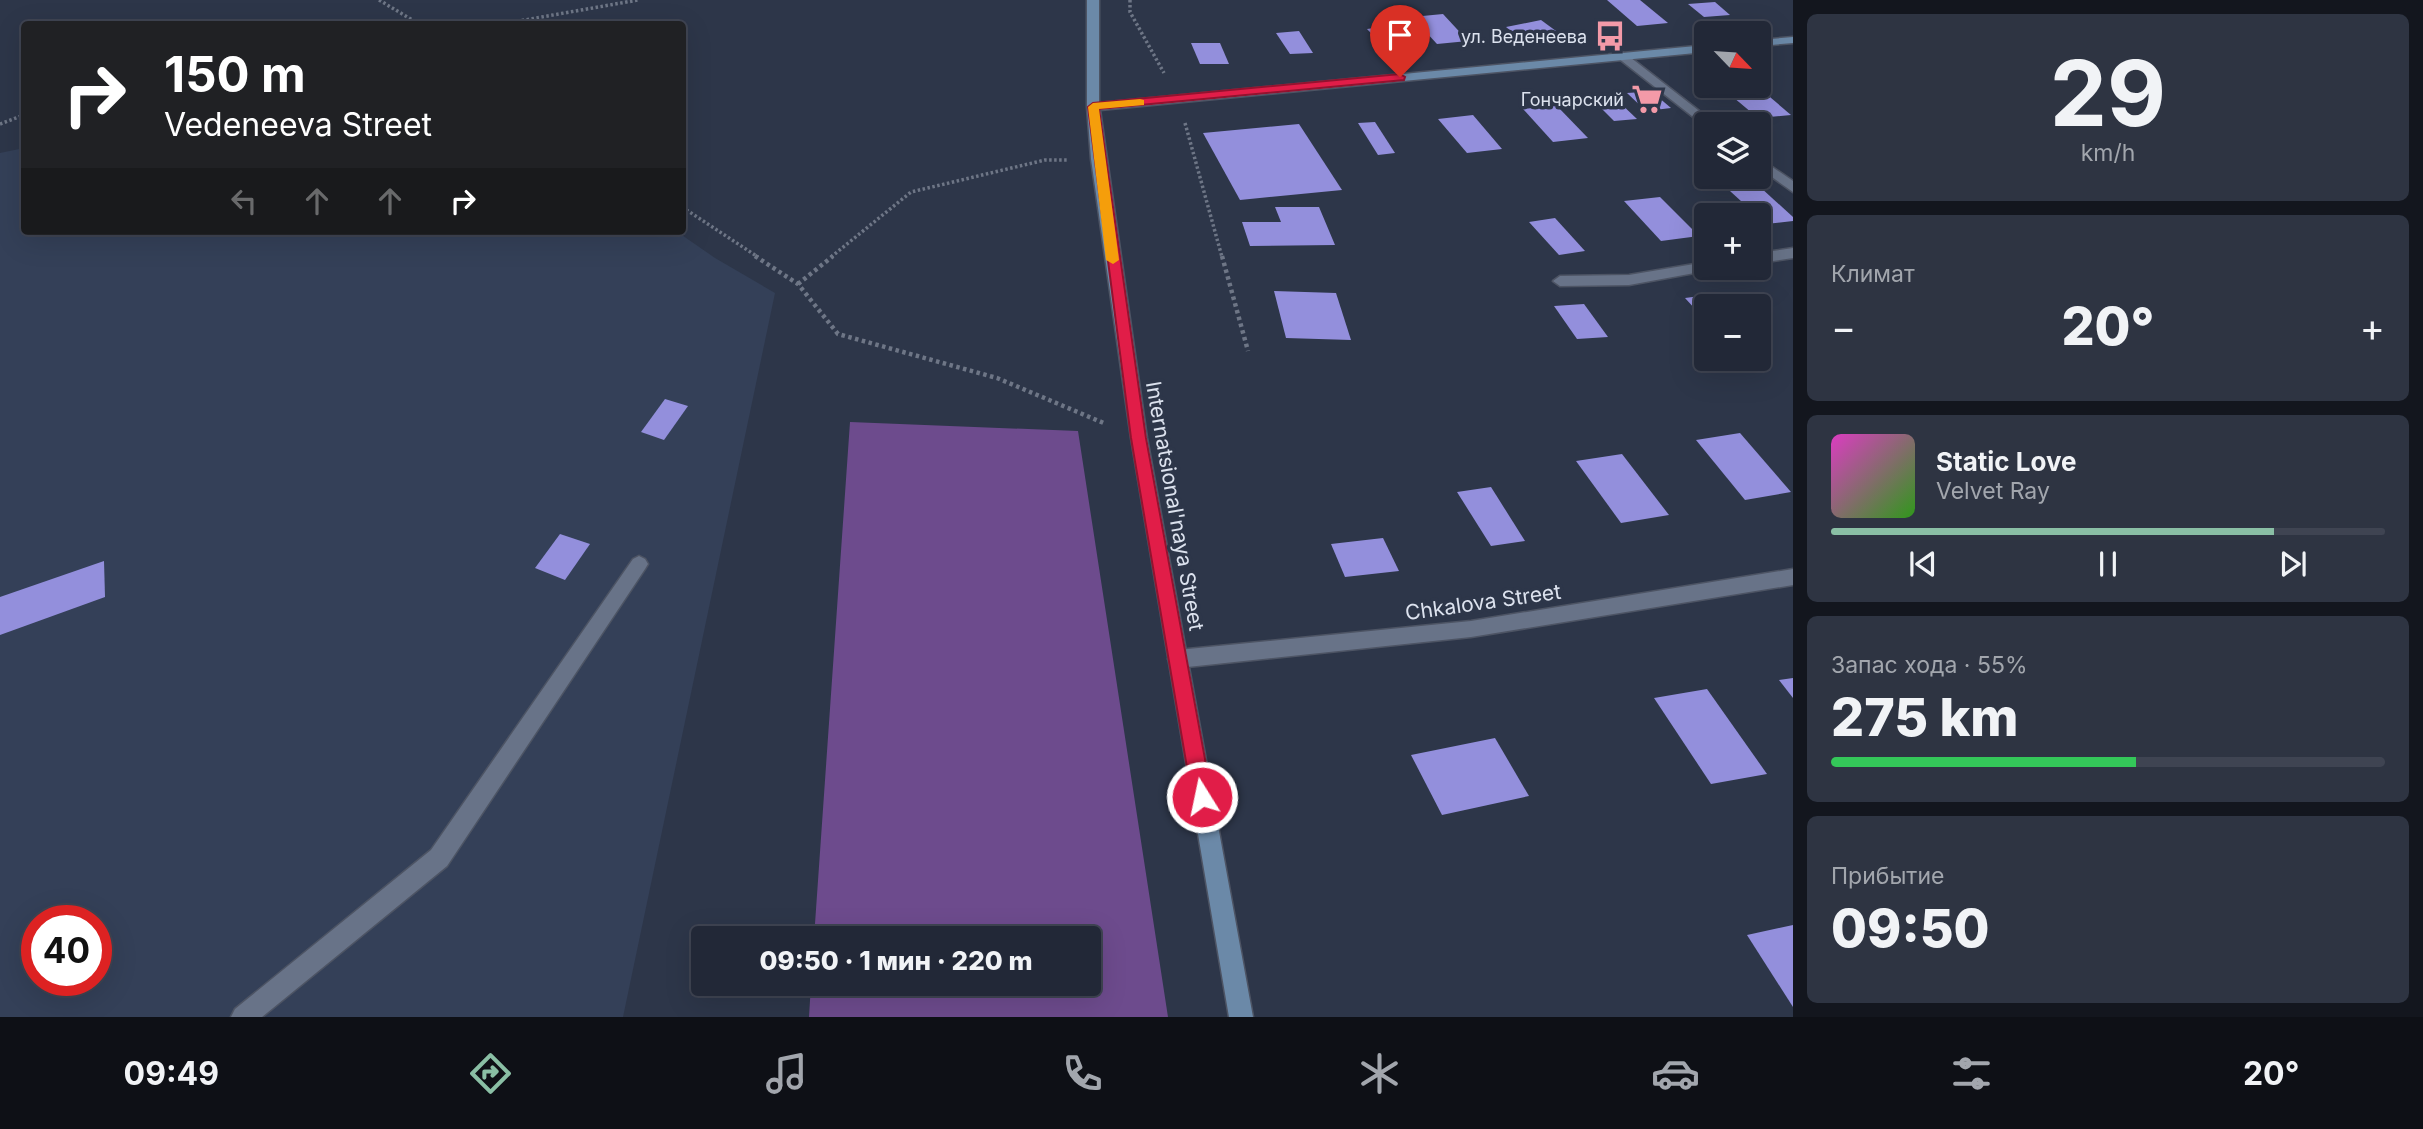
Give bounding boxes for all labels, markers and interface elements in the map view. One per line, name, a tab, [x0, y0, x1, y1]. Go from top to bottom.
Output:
pin	[1370, 5, 1430, 77]
icon: arrive	[1381, 16, 1419, 54]
bus stop icon: ул. Веденеева	[1593, 19, 1627, 53]
north arrow	[1694, 21, 1771, 98]
map controls	[1694, 21, 1771, 371]
place label: ул. Веденеева	[1461, 26, 1587, 47]
text: 29	[2050, 38, 2166, 148]
text: 150 m	[164, 45, 306, 104]
icon: right	[49, 49, 140, 140]
supermarket icon: Гончарский	[1630, 82, 1664, 116]
place label: Гончарский	[1521, 89, 1624, 110]
text: Vedeneeva Street	[164, 105, 432, 144]
button: layers	[1694, 112, 1771, 189]
text: km/h	[2081, 139, 2135, 167]
icon: left	[225, 182, 263, 220]
icon: ahead	[298, 182, 336, 220]
icon: ahead	[371, 182, 409, 220]
icon: right	[444, 182, 482, 220]
button: +	[1694, 203, 1771, 280]
text: Климат	[1831, 260, 1915, 288]
button: −	[1694, 294, 1771, 371]
text: 20°	[2061, 295, 2155, 358]
text: −	[1831, 304, 1856, 350]
text: +	[2360, 304, 2385, 350]
street label: Internatsional'naya Street	[1141, 379, 1209, 633]
text: Static Love	[1936, 446, 2077, 477]
text: Velvet Ray	[1936, 477, 2050, 505]
icon: previous	[1904, 545, 1942, 583]
icon: pause	[2089, 545, 2127, 583]
icon: next	[2274, 545, 2312, 583]
street label: Chkalova Street	[1404, 579, 1563, 625]
text: Запас хода · 55%	[1831, 651, 2027, 679]
text: 275 km	[1831, 686, 2019, 749]
position arrow	[1165, 760, 1239, 834]
text: Прибытие	[1831, 862, 1944, 890]
text: 09:50	[1831, 897, 1990, 960]
speed limit sign: 40	[21, 905, 112, 996]
text: 09:50 · 1 мин · 220 m	[759, 945, 1033, 976]
icon: directions	[466, 1049, 515, 1098]
icon: music	[762, 1049, 811, 1098]
icon: phone	[1058, 1049, 1107, 1098]
icon: climate	[1355, 1049, 1404, 1098]
icon: car	[1651, 1049, 1700, 1098]
icon: filters	[1947, 1049, 1996, 1098]
text: 09:49	[124, 1054, 219, 1093]
text: 20°	[2243, 1054, 2299, 1093]

